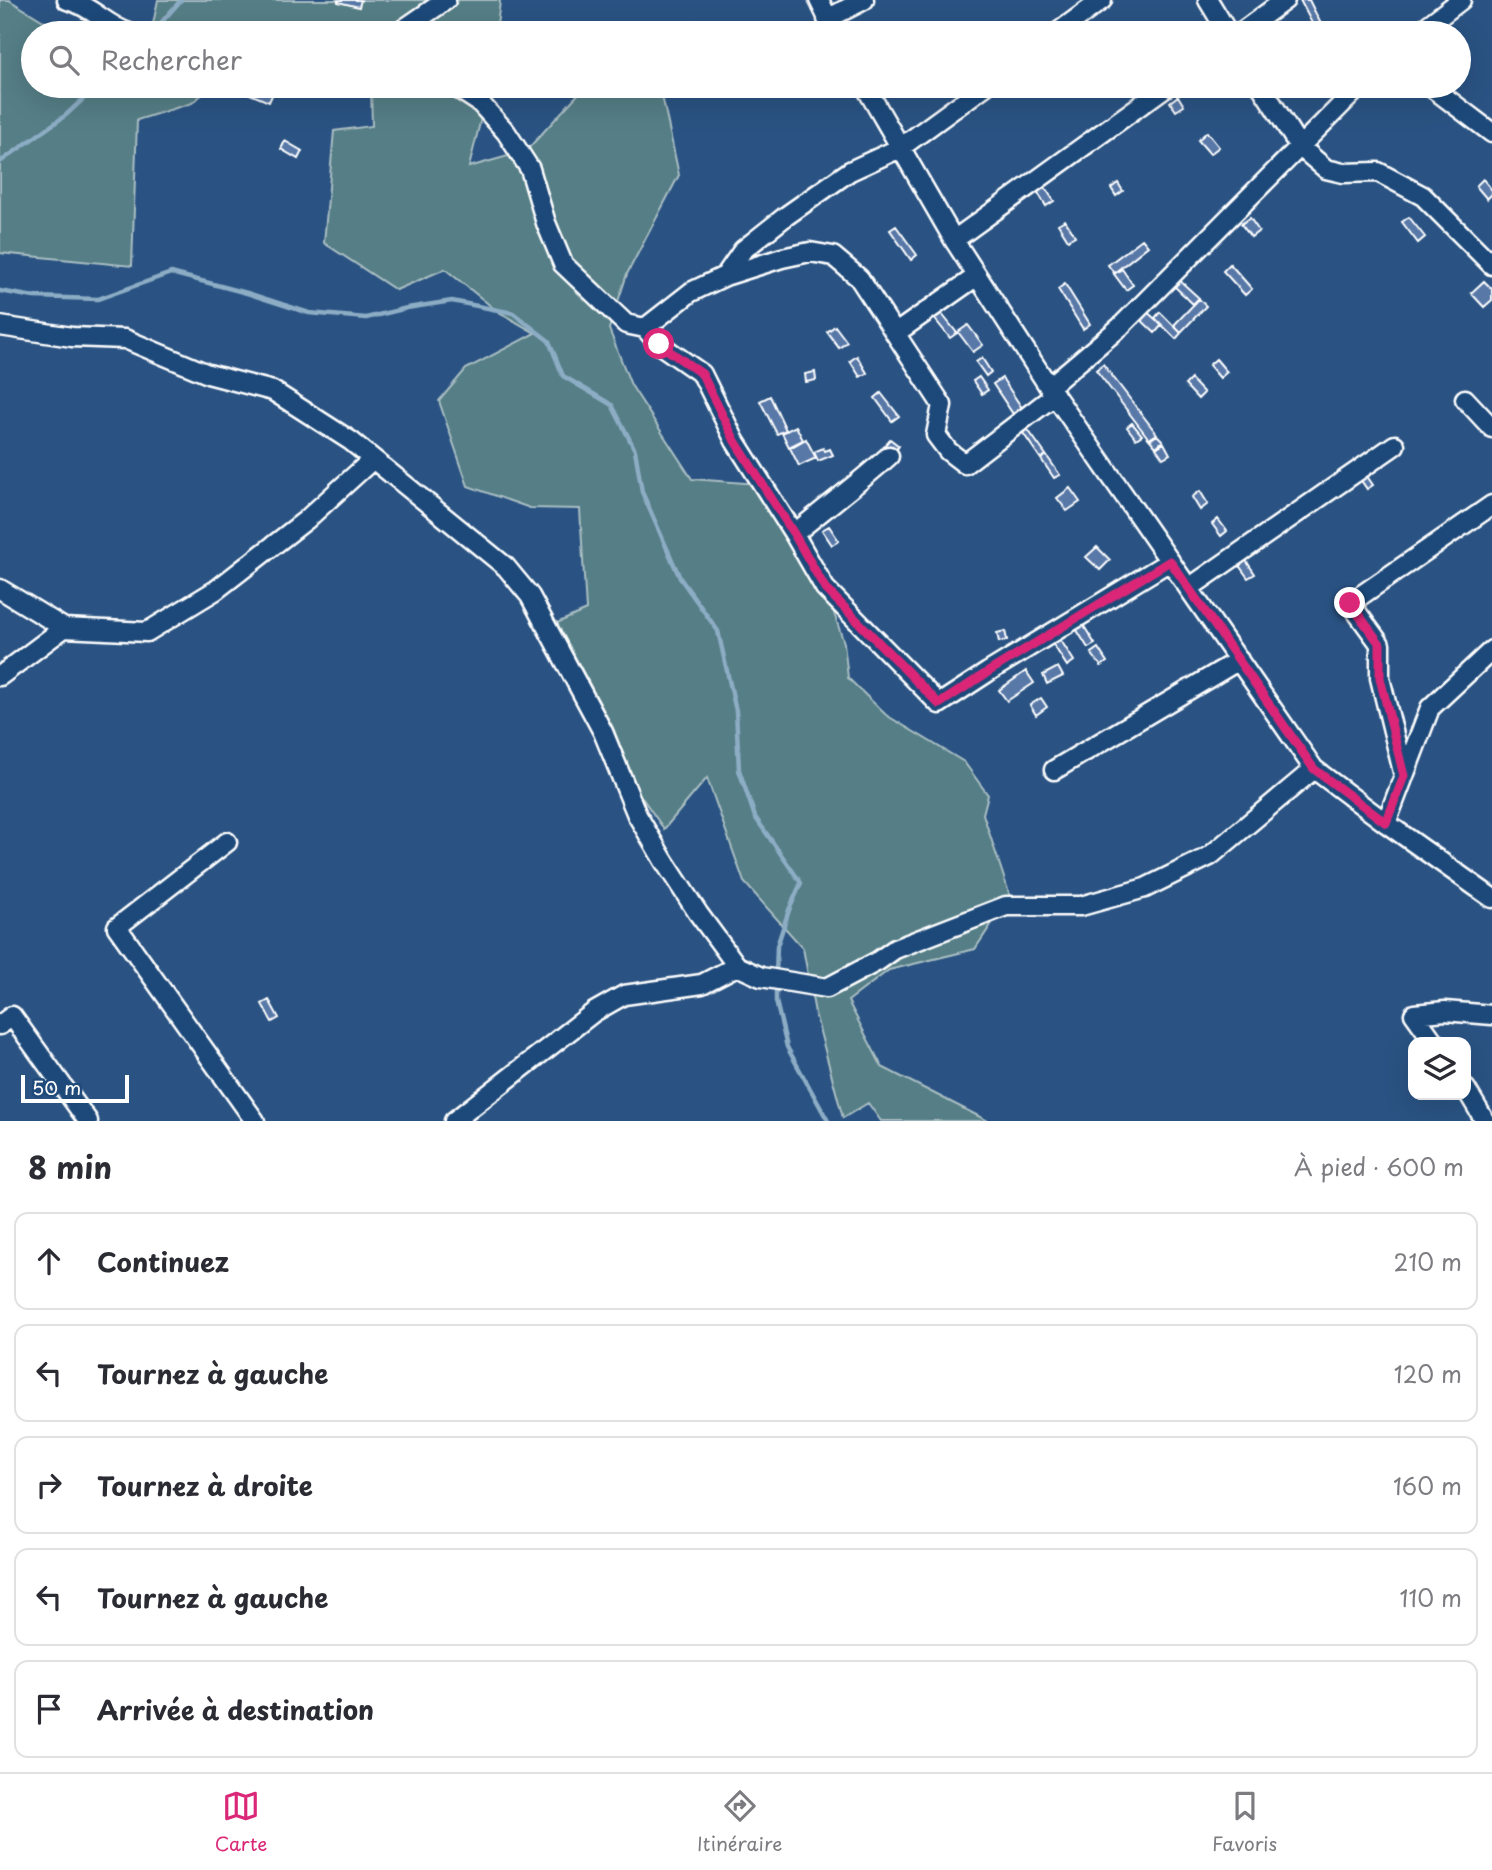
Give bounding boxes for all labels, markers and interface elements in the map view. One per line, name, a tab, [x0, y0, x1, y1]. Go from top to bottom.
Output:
search box	[21, 21, 1471, 98]
text: Rechercher	[101, 40, 242, 79]
icon: search	[45, 41, 83, 79]
route start	[643, 328, 674, 359]
route end	[1334, 587, 1365, 618]
map controls	[1408, 1037, 1471, 1100]
button: layers	[1408, 1037, 1471, 1100]
scale bar	[21, 1072, 130, 1104]
text: 50 m	[32, 1073, 81, 1101]
text: 8 min	[28, 1144, 112, 1189]
text: À pied · 600 m	[1294, 1149, 1464, 1184]
icon: ahead	[30, 1242, 68, 1280]
text: Continuez	[97, 1242, 229, 1281]
text: 210 m	[1394, 1244, 1462, 1279]
icon: left	[30, 1354, 68, 1392]
text: Tournez à gauche	[97, 1354, 328, 1393]
text: 120 m	[1394, 1356, 1462, 1391]
icon: right	[30, 1466, 68, 1504]
text: Tournez à droite	[97, 1466, 313, 1505]
text: 160 m	[1393, 1468, 1462, 1503]
icon: left	[30, 1578, 68, 1616]
text: Tournez à gauche	[97, 1578, 328, 1617]
text: 110 m	[1400, 1580, 1462, 1615]
icon: arrive	[30, 1690, 68, 1728]
text: Arrivée à destination	[97, 1690, 374, 1729]
tab: Carte	[215, 1787, 267, 1857]
tab: Itinéraire	[697, 1787, 782, 1857]
tab: Favoris	[1212, 1787, 1277, 1857]

